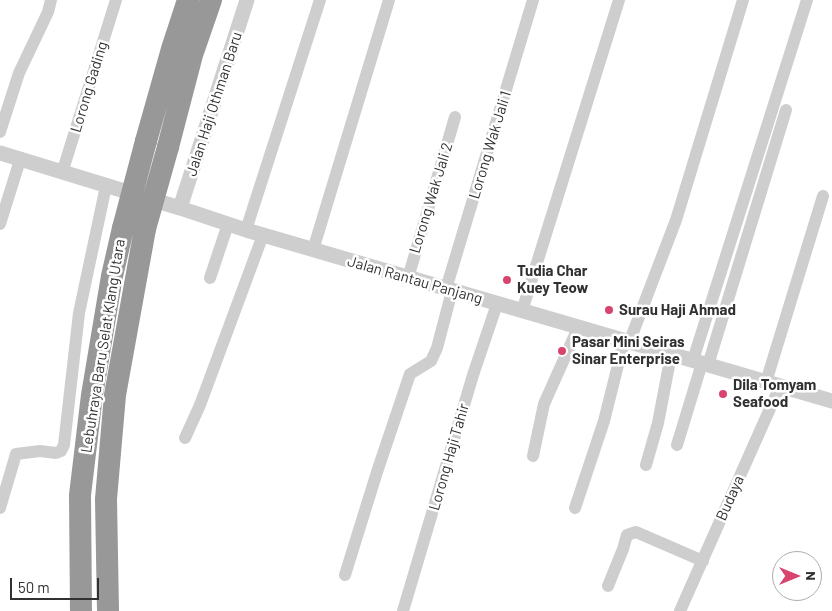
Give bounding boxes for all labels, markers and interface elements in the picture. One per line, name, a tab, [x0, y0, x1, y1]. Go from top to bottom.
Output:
street label: Jalan Haji Othman Baru	[182, 29, 246, 179]
street label: Lorong Gading	[67, 39, 111, 135]
street label: Lorong Wak Jali 1	[465, 89, 515, 201]
street label: Lorong Wak Jali 2	[406, 141, 456, 255]
street label: Lebuhraya Baru Selat Klang Utara	[77, 238, 129, 454]
street label: Jalan Rantau Panjang	[345, 252, 485, 308]
place label: Tudia Char Kuey Teow	[517, 262, 588, 297]
marker: Tudia Char Kuey Teow	[501, 274, 513, 286]
place label: Surau Haji Ahmad	[619, 301, 736, 319]
marker: Surau Haji Ahmad	[603, 304, 615, 316]
place label: Pasar Mini Seiras Sinar Enterprise	[572, 333, 685, 368]
marker: Pasar Mini Seiras Sinar Enterprise	[556, 345, 568, 357]
place label: Dila Tomyam Seafood	[733, 376, 816, 411]
marker: Dila Tomyam Seafood	[717, 388, 729, 400]
street label: Lorong Haji Tahir	[425, 401, 473, 513]
street label: Budaya	[712, 473, 748, 523]
north arrow	[772, 551, 822, 601]
scale bar	[12, 568, 101, 600]
text: N	[803, 571, 820, 581]
text: 50 m	[18, 578, 50, 596]

